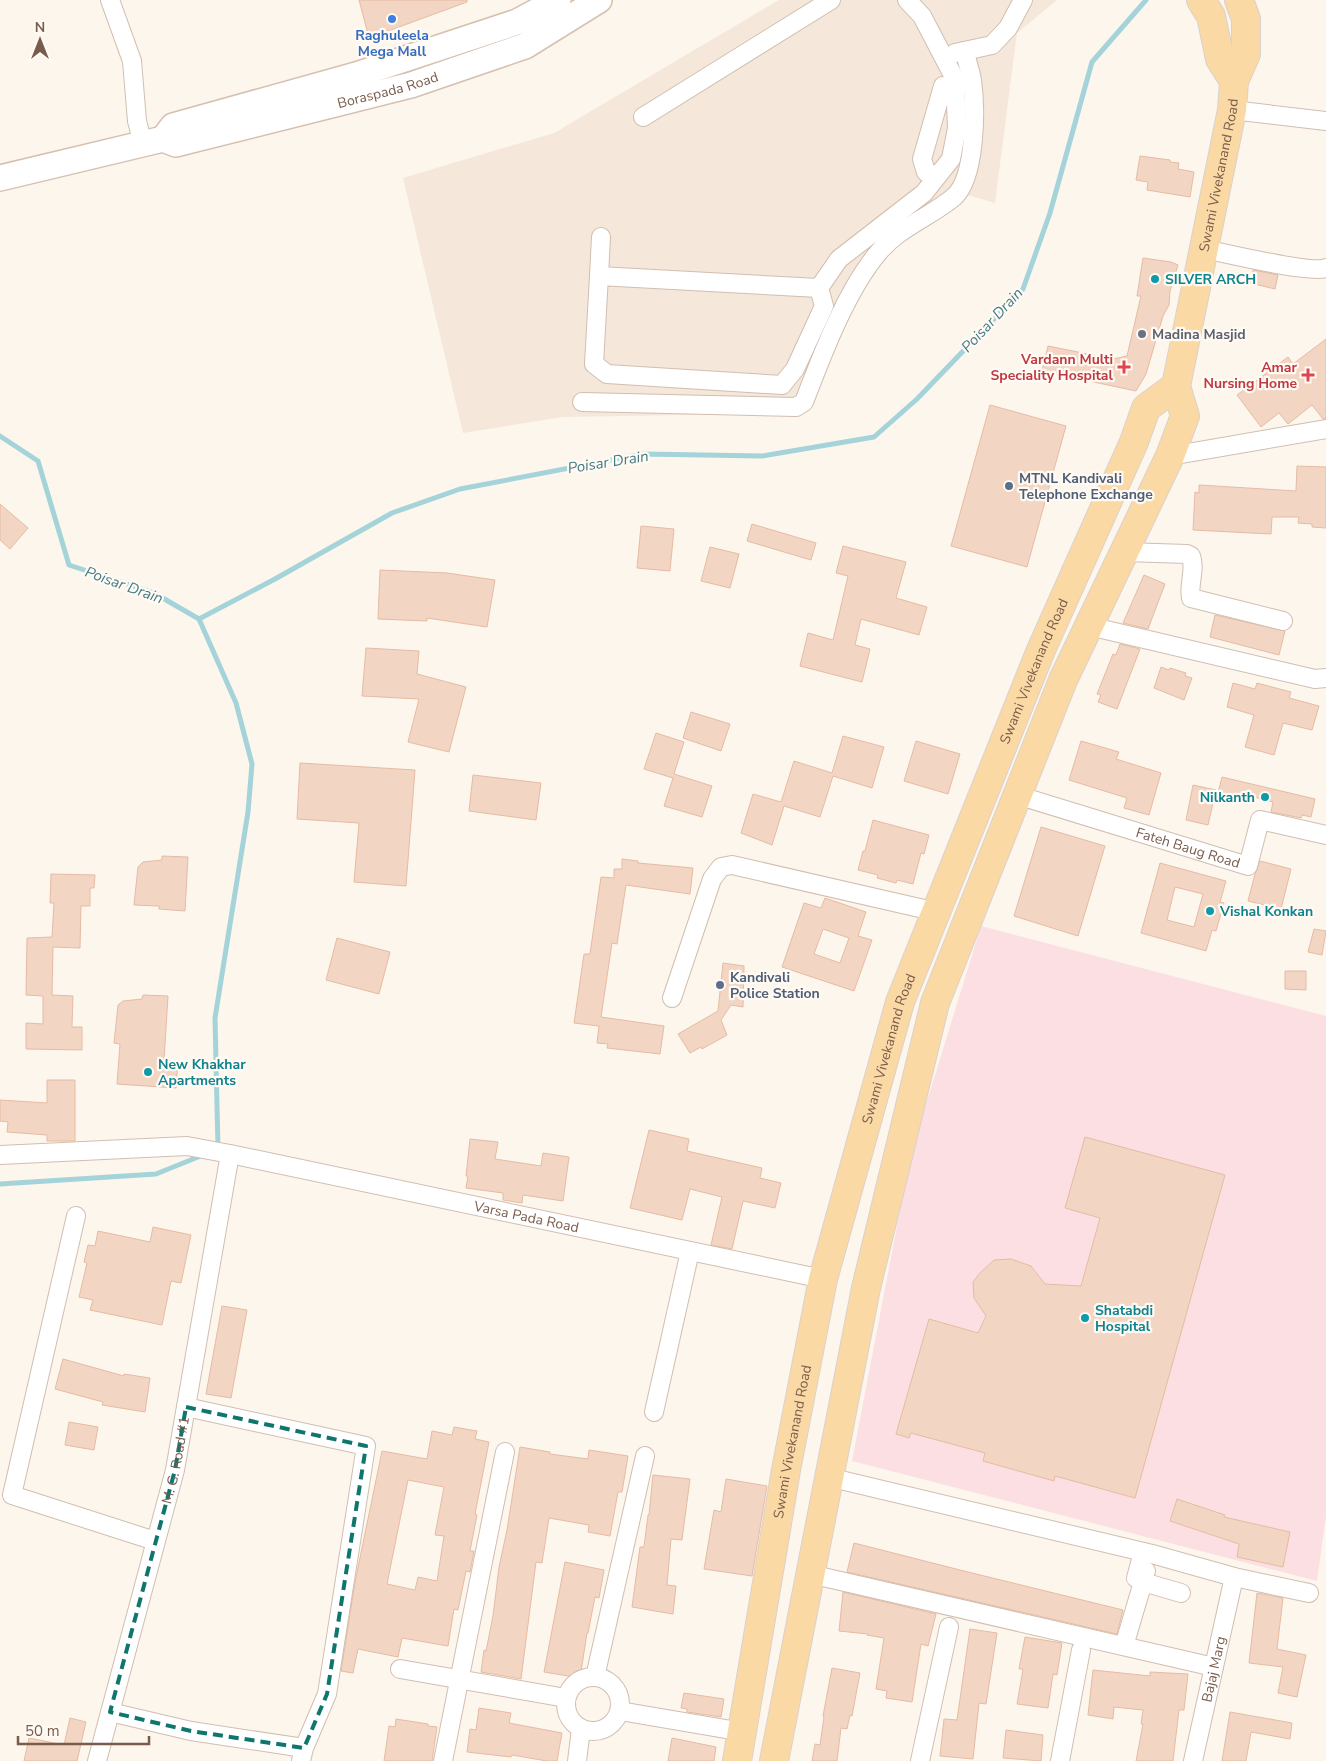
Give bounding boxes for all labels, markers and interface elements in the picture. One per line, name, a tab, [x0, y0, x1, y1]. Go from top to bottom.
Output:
marker: Raghuleela Mega Mall	[386, 13, 398, 25]
north arrow	[15, 15, 65, 65]
text: N	[35, 18, 45, 37]
place label: Raghuleela Mega Mall	[355, 26, 429, 61]
street label: Boraspada Road	[335, 67, 441, 113]
street label: Swami Vivekanand Road	[1194, 98, 1242, 253]
place label: SILVER ARCH	[1165, 270, 1256, 289]
marker: SILVER ARCH	[1149, 273, 1161, 285]
water label: Poisar Drain	[957, 283, 1027, 357]
place label: Madina Masjid	[1152, 325, 1246, 344]
marker: Madina Masjid	[1136, 328, 1148, 340]
place label: Vardann Multi Speciality Hospital	[990, 350, 1114, 385]
place label: Amar Nursing Home	[1203, 358, 1298, 393]
marker: Vardann Multi Speciality Hospital	[1117, 360, 1131, 374]
marker: Amar Nursing Home	[1301, 368, 1315, 382]
water label: Poisar Drain	[566, 446, 650, 478]
place label: MTNL Kandivali Telephone Exchange	[1019, 469, 1153, 504]
marker: MTNL Kandivali Telephone Exchange	[1003, 480, 1015, 492]
water label: Poisar Drain	[82, 562, 166, 608]
street label: Swami Vivekanand Road	[995, 595, 1072, 747]
place label: Nilkanth	[1200, 788, 1255, 807]
marker: Nilkanth	[1259, 791, 1271, 803]
street label: Fateh Baug Road	[1134, 823, 1242, 873]
place label: Vishal Konkan	[1219, 902, 1313, 921]
marker: Vishal Konkan	[1204, 905, 1216, 917]
place label: Kandivali Police Station	[730, 968, 820, 1003]
street label: Swami Vivekanand Road	[857, 971, 920, 1126]
marker: Kandivali Police Station	[714, 979, 726, 991]
place label: New Khakhar Apartments	[158, 1055, 246, 1090]
marker: New Khakhar Apartments	[142, 1066, 154, 1078]
street label: Varsa Pada Road	[471, 1196, 581, 1237]
place label: Shatabdi Hospital	[1095, 1301, 1153, 1336]
marker: Shatabdi Hospital	[1079, 1312, 1091, 1324]
street label: Swami Vivekanand Road	[768, 1363, 816, 1520]
street label: M. G. Road #1	[157, 1415, 194, 1506]
street label: Bajaj Marg	[1197, 1634, 1230, 1704]
scale bar	[18, 1714, 149, 1746]
text: 50 m	[25, 1721, 60, 1741]

